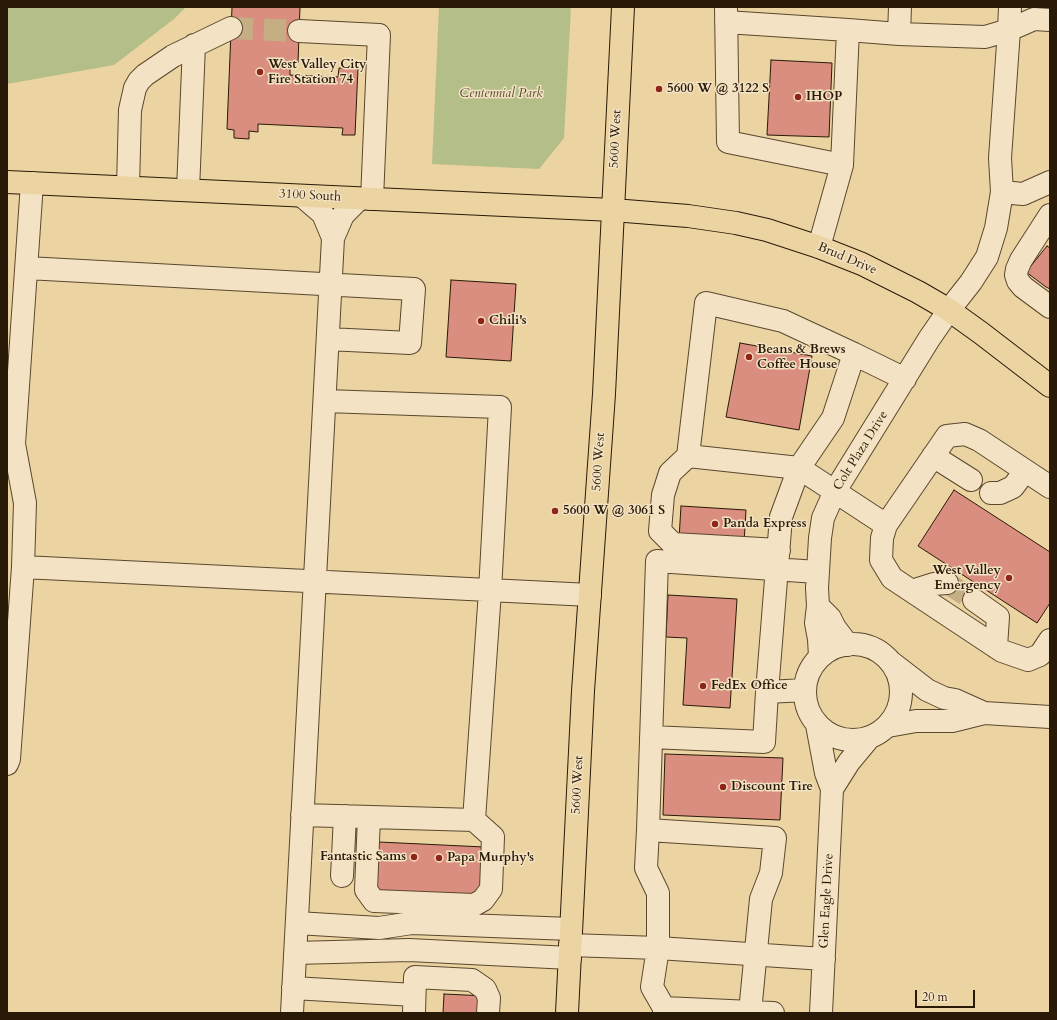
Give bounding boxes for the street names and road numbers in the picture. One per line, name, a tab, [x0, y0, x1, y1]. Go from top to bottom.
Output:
street label: 5600 West	[607, 109, 625, 169]
street label: 3100 South	[279, 187, 341, 205]
street label: Brud Drive	[815, 240, 879, 278]
street label: Colt Plaza Drive	[830, 408, 892, 494]
street label: 5600 West	[589, 432, 609, 492]
street label: 5600 West	[569, 755, 587, 815]
street label: Glen Eagle Drive	[817, 853, 837, 949]

